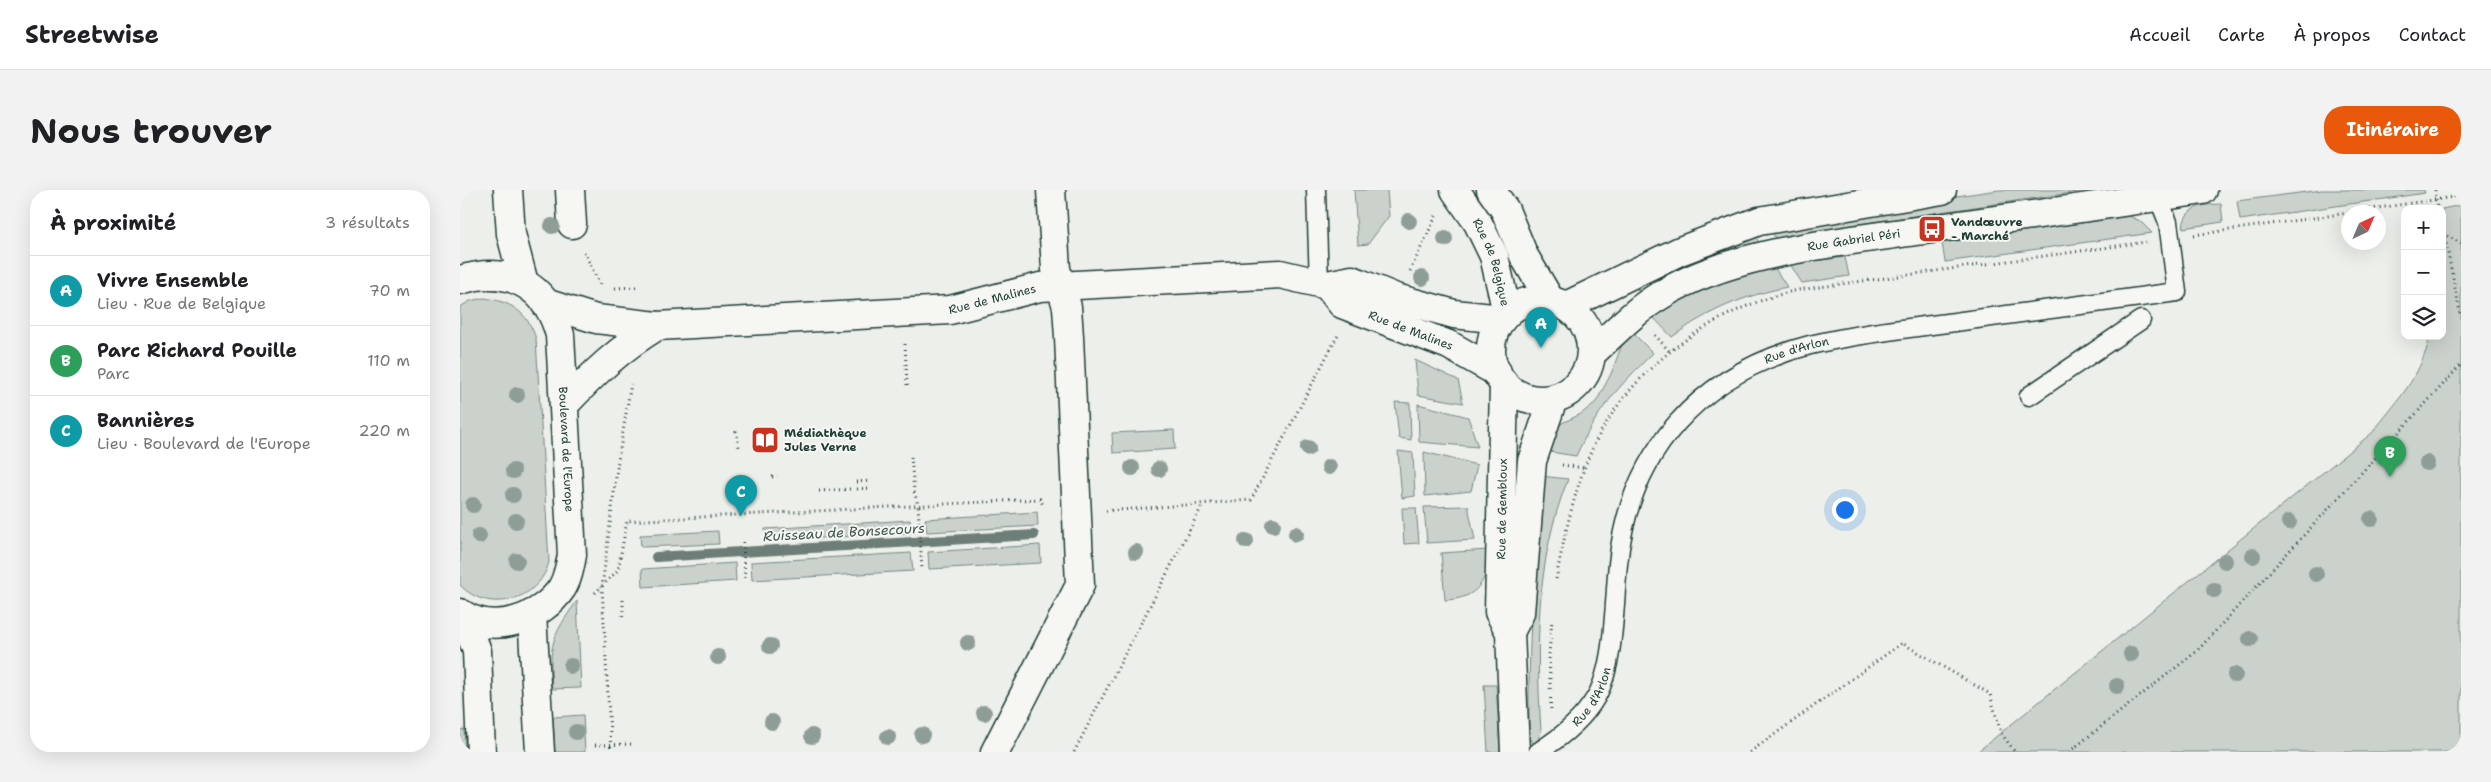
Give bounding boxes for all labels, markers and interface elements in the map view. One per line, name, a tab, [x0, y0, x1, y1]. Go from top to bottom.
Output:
text: Streetwise	[25, 19, 159, 51]
text: Accueil	[2129, 23, 2190, 47]
text: Carte	[2218, 23, 2265, 47]
text: À propos	[2293, 23, 2371, 47]
text: Contact	[2399, 23, 2466, 47]
button: Itinéraire	[2324, 106, 2461, 154]
text: Nous trouver	[30, 107, 272, 154]
north arrow	[2341, 205, 2386, 250]
map controls	[2401, 205, 2446, 340]
button: +	[2401, 205, 2446, 250]
text: À proximité	[50, 209, 176, 237]
text: 3 résultats	[325, 212, 410, 233]
bus stop icon: Vandœuvre - Marché	[1917, 214, 1947, 244]
place label: Vandœuvre - Marché	[1951, 214, 2023, 244]
street label: Rue de Belgique	[1469, 215, 1513, 308]
street label: Rue Gabriel Péri	[1806, 225, 1901, 255]
button: −	[2401, 250, 2446, 295]
text: Vivre Ensemble	[97, 268, 249, 293]
text: A	[60, 280, 72, 301]
text: 70 m	[369, 280, 410, 301]
street label: Rue de Malines	[947, 280, 1038, 318]
text: Lieu · Rue de Belgique	[97, 293, 266, 314]
button: layers	[2401, 295, 2446, 340]
street label: Rue de Malines	[1366, 307, 1457, 354]
pin: A	[1525, 307, 1557, 348]
street label: Rue d'Arlon	[1762, 333, 1830, 368]
text: Parc Richard Pouille	[97, 338, 297, 363]
text: B	[61, 350, 71, 371]
text: 110 m	[367, 350, 410, 371]
text: Parc	[97, 363, 130, 384]
street label: Boulevard de l'Europe	[555, 386, 578, 513]
text: Bannières	[97, 408, 195, 433]
text: C	[61, 420, 71, 441]
text: 220 m	[358, 420, 410, 441]
library icon: Médiathèque Jules Verne	[750, 425, 780, 455]
place label: Médiathèque Jules Verne	[784, 425, 867, 455]
text: Lieu · Boulevard de l'Europe	[97, 433, 311, 454]
pin: B	[2374, 436, 2406, 477]
street label: Rue de Gembloux	[1493, 458, 1511, 560]
pin: C	[725, 475, 757, 516]
your location	[1832, 497, 1858, 523]
water label: Ruisseau de Bonsecours	[763, 519, 925, 545]
street label: Rue d'Arlon	[1568, 665, 1615, 730]

